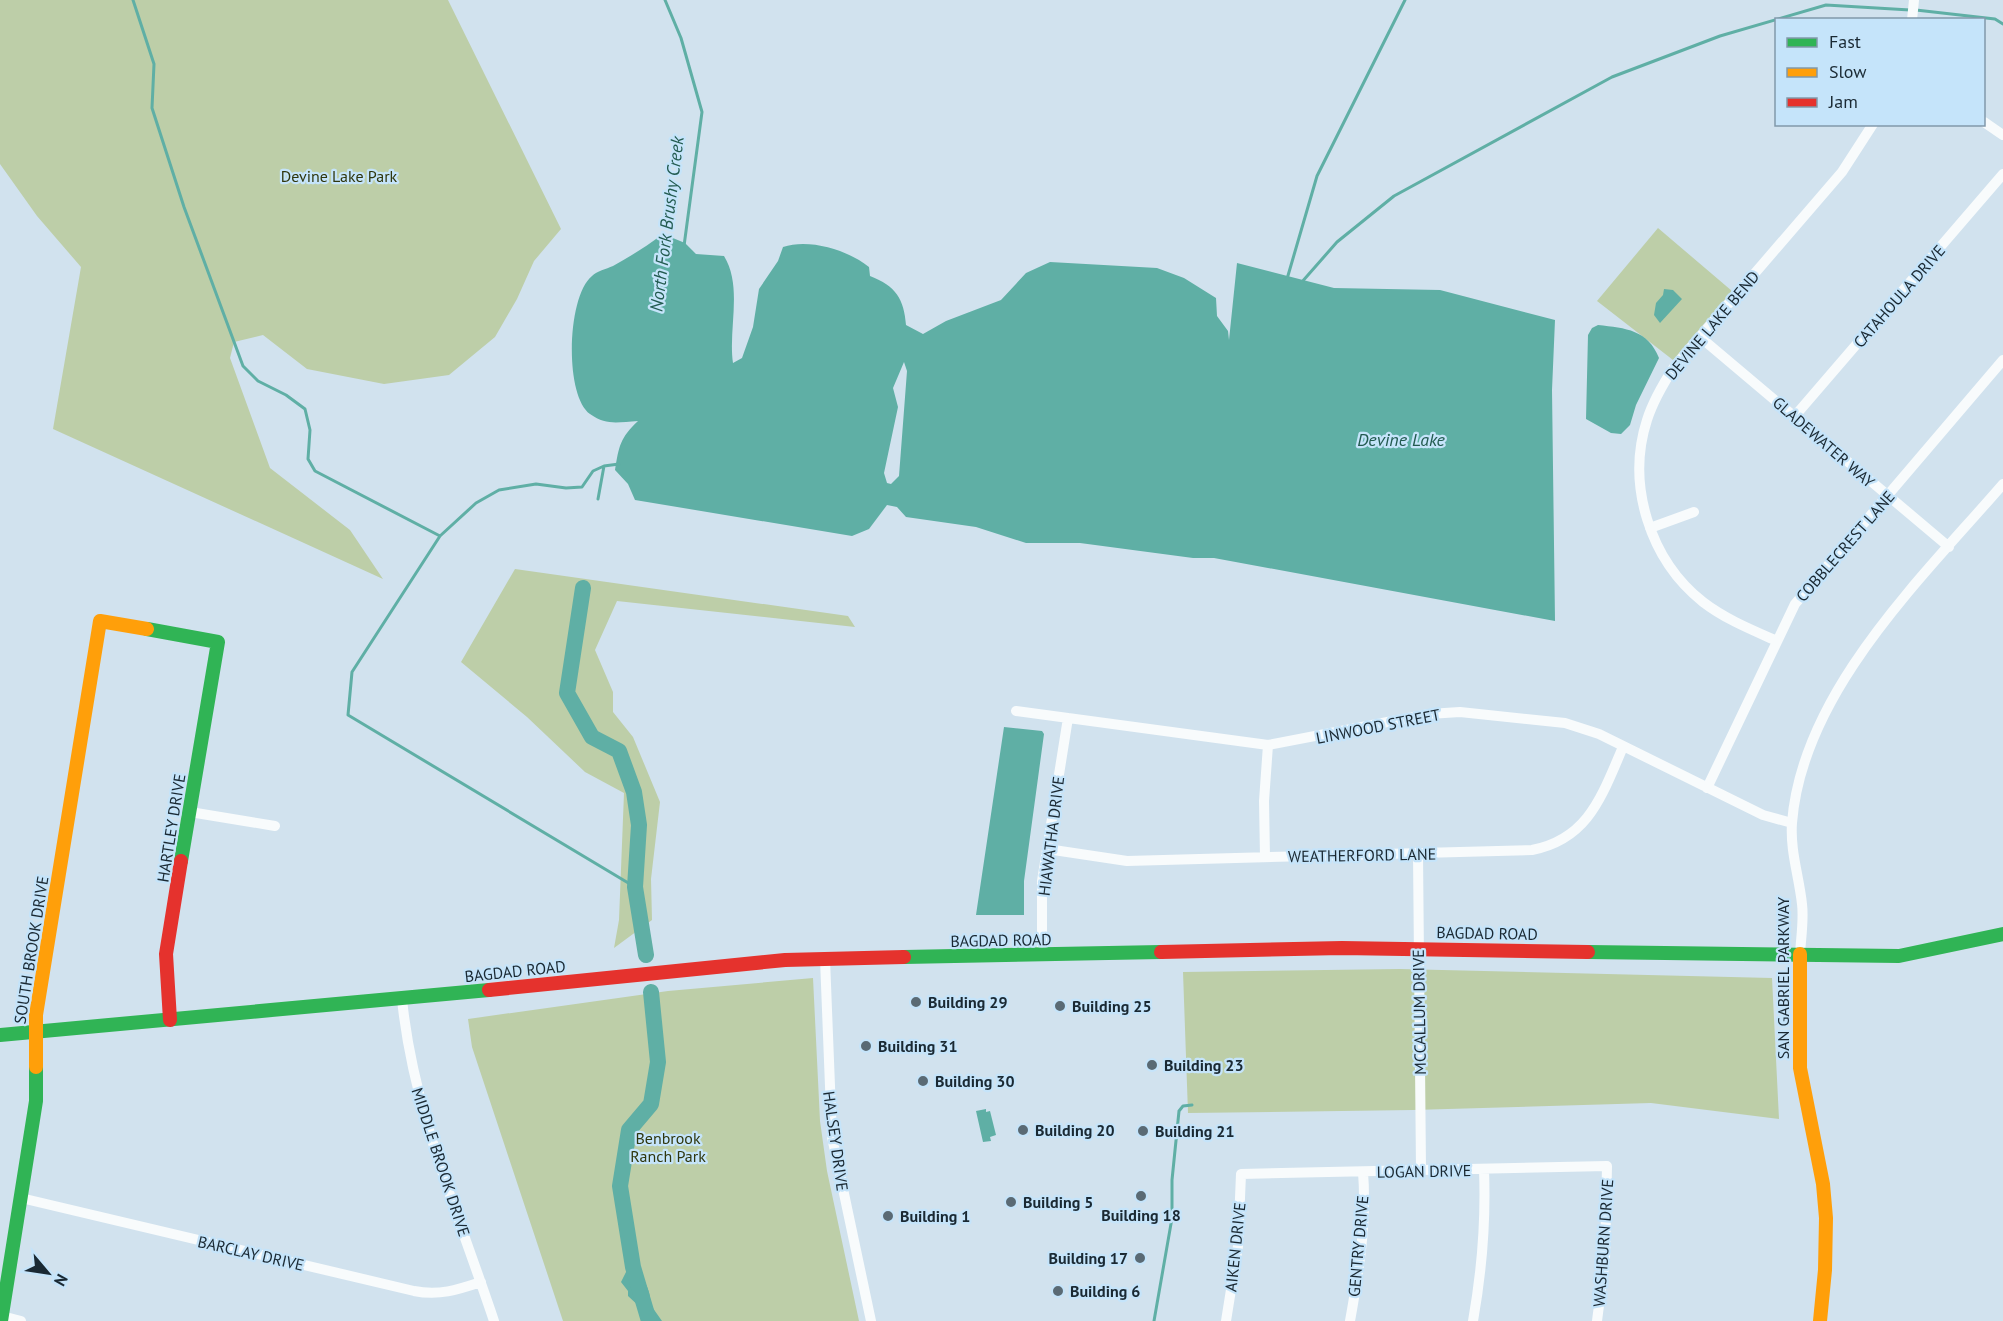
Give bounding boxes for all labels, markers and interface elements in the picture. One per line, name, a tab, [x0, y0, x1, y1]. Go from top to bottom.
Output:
legend	[1775, 18, 1985, 126]
text: Fast	[1829, 30, 1861, 53]
text: Slow	[1829, 60, 1867, 83]
text: Jam	[1828, 90, 1858, 113]
water label: North Fork Brushy Creek	[644, 134, 689, 313]
park label: Devine Lake Park	[281, 166, 398, 186]
street label: CATAHOULA DRIVE	[1849, 240, 1949, 352]
street label: DEVINE LAKE BEND	[1661, 267, 1763, 383]
street label: GLADEWATER WAY	[1769, 392, 1879, 492]
water label: Devine Lake	[1357, 428, 1446, 451]
street label: COBBLECREST LANE	[1791, 486, 1899, 606]
street label: LINWOOD STREET	[1314, 704, 1442, 748]
street label: HARTLEY DRIVE	[153, 772, 189, 884]
street label: HIAWATHA DRIVE	[1034, 775, 1068, 897]
street label: WEATHERFORD LANE	[1288, 844, 1436, 866]
street label: SOUTH BROOK DRIVE	[9, 875, 53, 1025]
street label: SAN GABRIEL PARKWAY	[1773, 897, 1793, 1059]
street label: BAGDAD ROAD	[1436, 922, 1538, 944]
street label: BAGDAD ROAD	[950, 929, 1052, 951]
street label: MCCALLUM DRIVE	[1408, 949, 1430, 1075]
street label: BAGDAD ROAD	[464, 956, 566, 986]
place label: Building 29	[928, 992, 1008, 1012]
marker: Building 29	[909, 995, 923, 1009]
place label: Building 25	[1072, 996, 1152, 1016]
marker: Building 25	[1053, 999, 1067, 1013]
place label: Building 31	[878, 1036, 958, 1056]
marker: Building 31	[859, 1039, 873, 1053]
place label: Building 23	[1164, 1055, 1244, 1075]
marker: Building 23	[1145, 1058, 1159, 1072]
place label: Building 30	[935, 1071, 1015, 1091]
marker: Building 30	[916, 1074, 930, 1088]
street label: MIDDLE BROOK DRIVE	[407, 1085, 475, 1239]
street label: HALSEY DRIVE	[819, 1090, 853, 1192]
place label: Building 20	[1035, 1120, 1115, 1140]
place label: Building 21	[1155, 1121, 1235, 1141]
marker: Building 20	[1016, 1123, 1030, 1137]
marker: Building 21	[1136, 1124, 1150, 1138]
park label: Benbrook Ranch Park	[630, 1128, 706, 1166]
street label: LOGAN DRIVE	[1377, 1160, 1471, 1182]
street label: WASHBURN DRIVE	[1589, 1178, 1617, 1308]
marker: Building 18	[1134, 1189, 1148, 1203]
place label: Building 5	[1023, 1192, 1093, 1212]
street label: GENTRY DRIVE	[1344, 1194, 1372, 1298]
marker: Building 5	[1004, 1195, 1018, 1209]
street label: AIKEN DRIVE	[1220, 1201, 1250, 1293]
place label: Building 18	[1101, 1205, 1181, 1225]
place label: Building 1	[900, 1206, 970, 1226]
marker: Building 1	[881, 1209, 895, 1223]
street label: BARCLAY DRIVE	[196, 1231, 306, 1275]
north arrow	[18, 1243, 78, 1303]
place label: Building 17	[1049, 1248, 1128, 1268]
marker: Building 17	[1133, 1251, 1147, 1265]
text: N	[50, 1271, 72, 1290]
place label: Building 6	[1070, 1281, 1140, 1301]
marker: Building 6	[1051, 1284, 1065, 1298]

